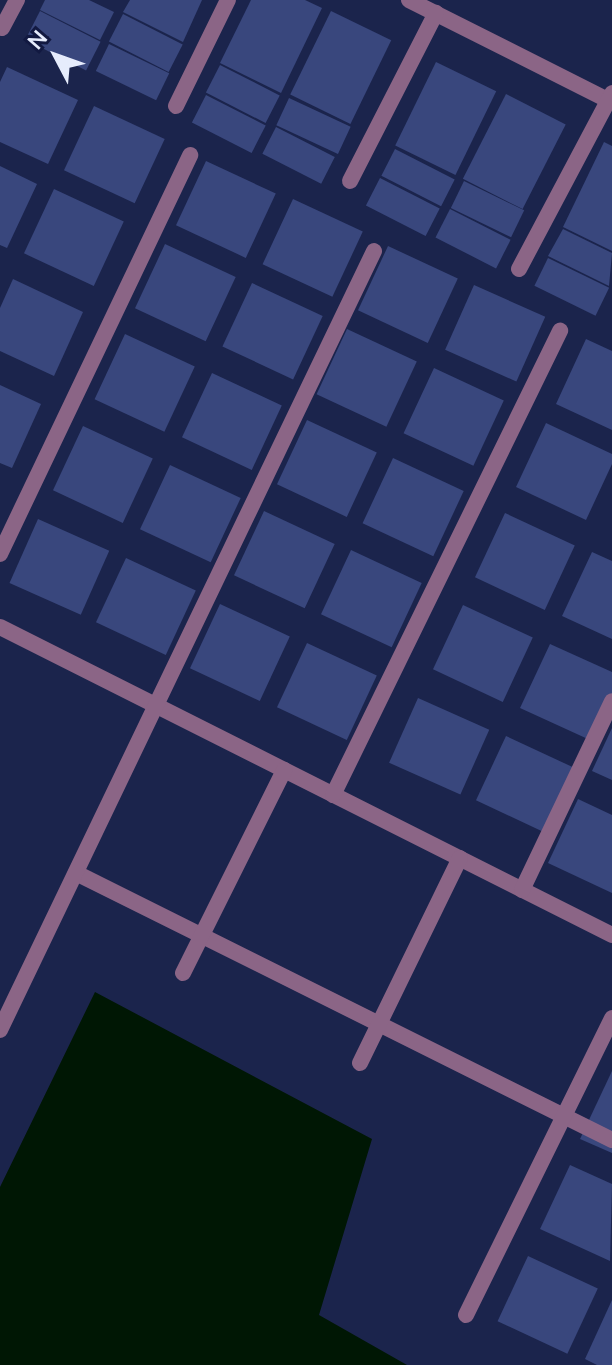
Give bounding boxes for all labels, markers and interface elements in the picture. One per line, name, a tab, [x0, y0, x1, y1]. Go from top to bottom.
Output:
north arrow	[16, 16, 96, 96]
text: N	[21, 24, 55, 56]

